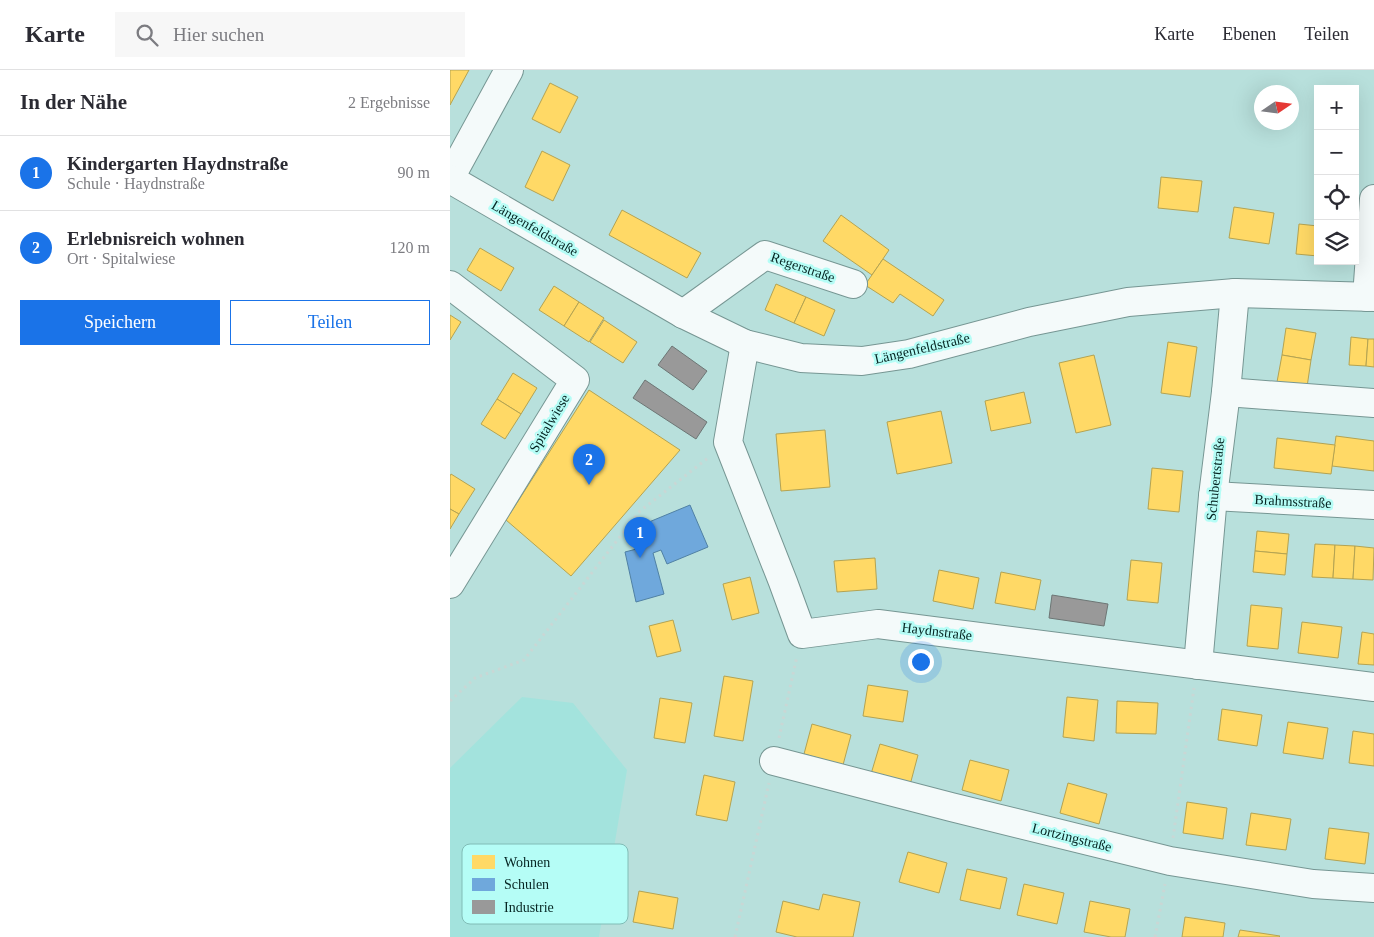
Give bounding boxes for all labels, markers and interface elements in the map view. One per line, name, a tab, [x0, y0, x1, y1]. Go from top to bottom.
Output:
search box	[115, 12, 465, 57]
text: Karte	[25, 21, 85, 47]
icon: search	[133, 21, 161, 49]
text: Hier suchen	[173, 24, 264, 45]
text: Karte	[1154, 24, 1194, 44]
text: Ebenen	[1222, 24, 1276, 44]
text: Teilen	[1304, 24, 1349, 44]
north arrow	[1254, 85, 1299, 130]
map controls	[1314, 85, 1359, 265]
button: +	[1314, 85, 1359, 130]
text: In der Nähe	[20, 90, 127, 114]
text: 2 Ergebnisse	[348, 94, 430, 111]
button: −	[1314, 130, 1359, 175]
text: Kindergarten Haydnstraße	[67, 153, 288, 174]
text: 1	[32, 164, 40, 181]
text: 90 m	[398, 164, 430, 181]
text: Schule · Haydnstraße	[67, 175, 205, 192]
button: locate	[1314, 175, 1359, 220]
street label: Längenfeldstraße	[489, 198, 581, 259]
button: layers	[1314, 220, 1359, 265]
text: Erlebnisreich wohnen	[67, 228, 245, 249]
text: 2	[32, 239, 40, 256]
text: 120 m	[390, 239, 430, 256]
street label: Regerstraße	[769, 249, 837, 285]
text: Ort · Spitalwiese	[67, 250, 175, 267]
button: Speichern	[20, 300, 220, 345]
button: Teilen	[230, 300, 430, 345]
street label: Längenfeldstraße	[873, 330, 971, 367]
street label: Spitalwiese	[526, 392, 572, 455]
street label: Schubertstraße	[1204, 437, 1227, 521]
pin: 2	[573, 444, 605, 485]
street label: Brahmsstraße	[1254, 492, 1332, 511]
pin: 1	[624, 517, 656, 558]
street label: Haydnstraße	[901, 620, 973, 643]
your location	[908, 649, 934, 675]
street label: Lortzingstraße	[1030, 820, 1113, 855]
legend	[462, 844, 628, 924]
text: Wohnen	[504, 855, 550, 870]
text: Schulen	[504, 877, 549, 892]
text: Industrie	[504, 900, 554, 915]

